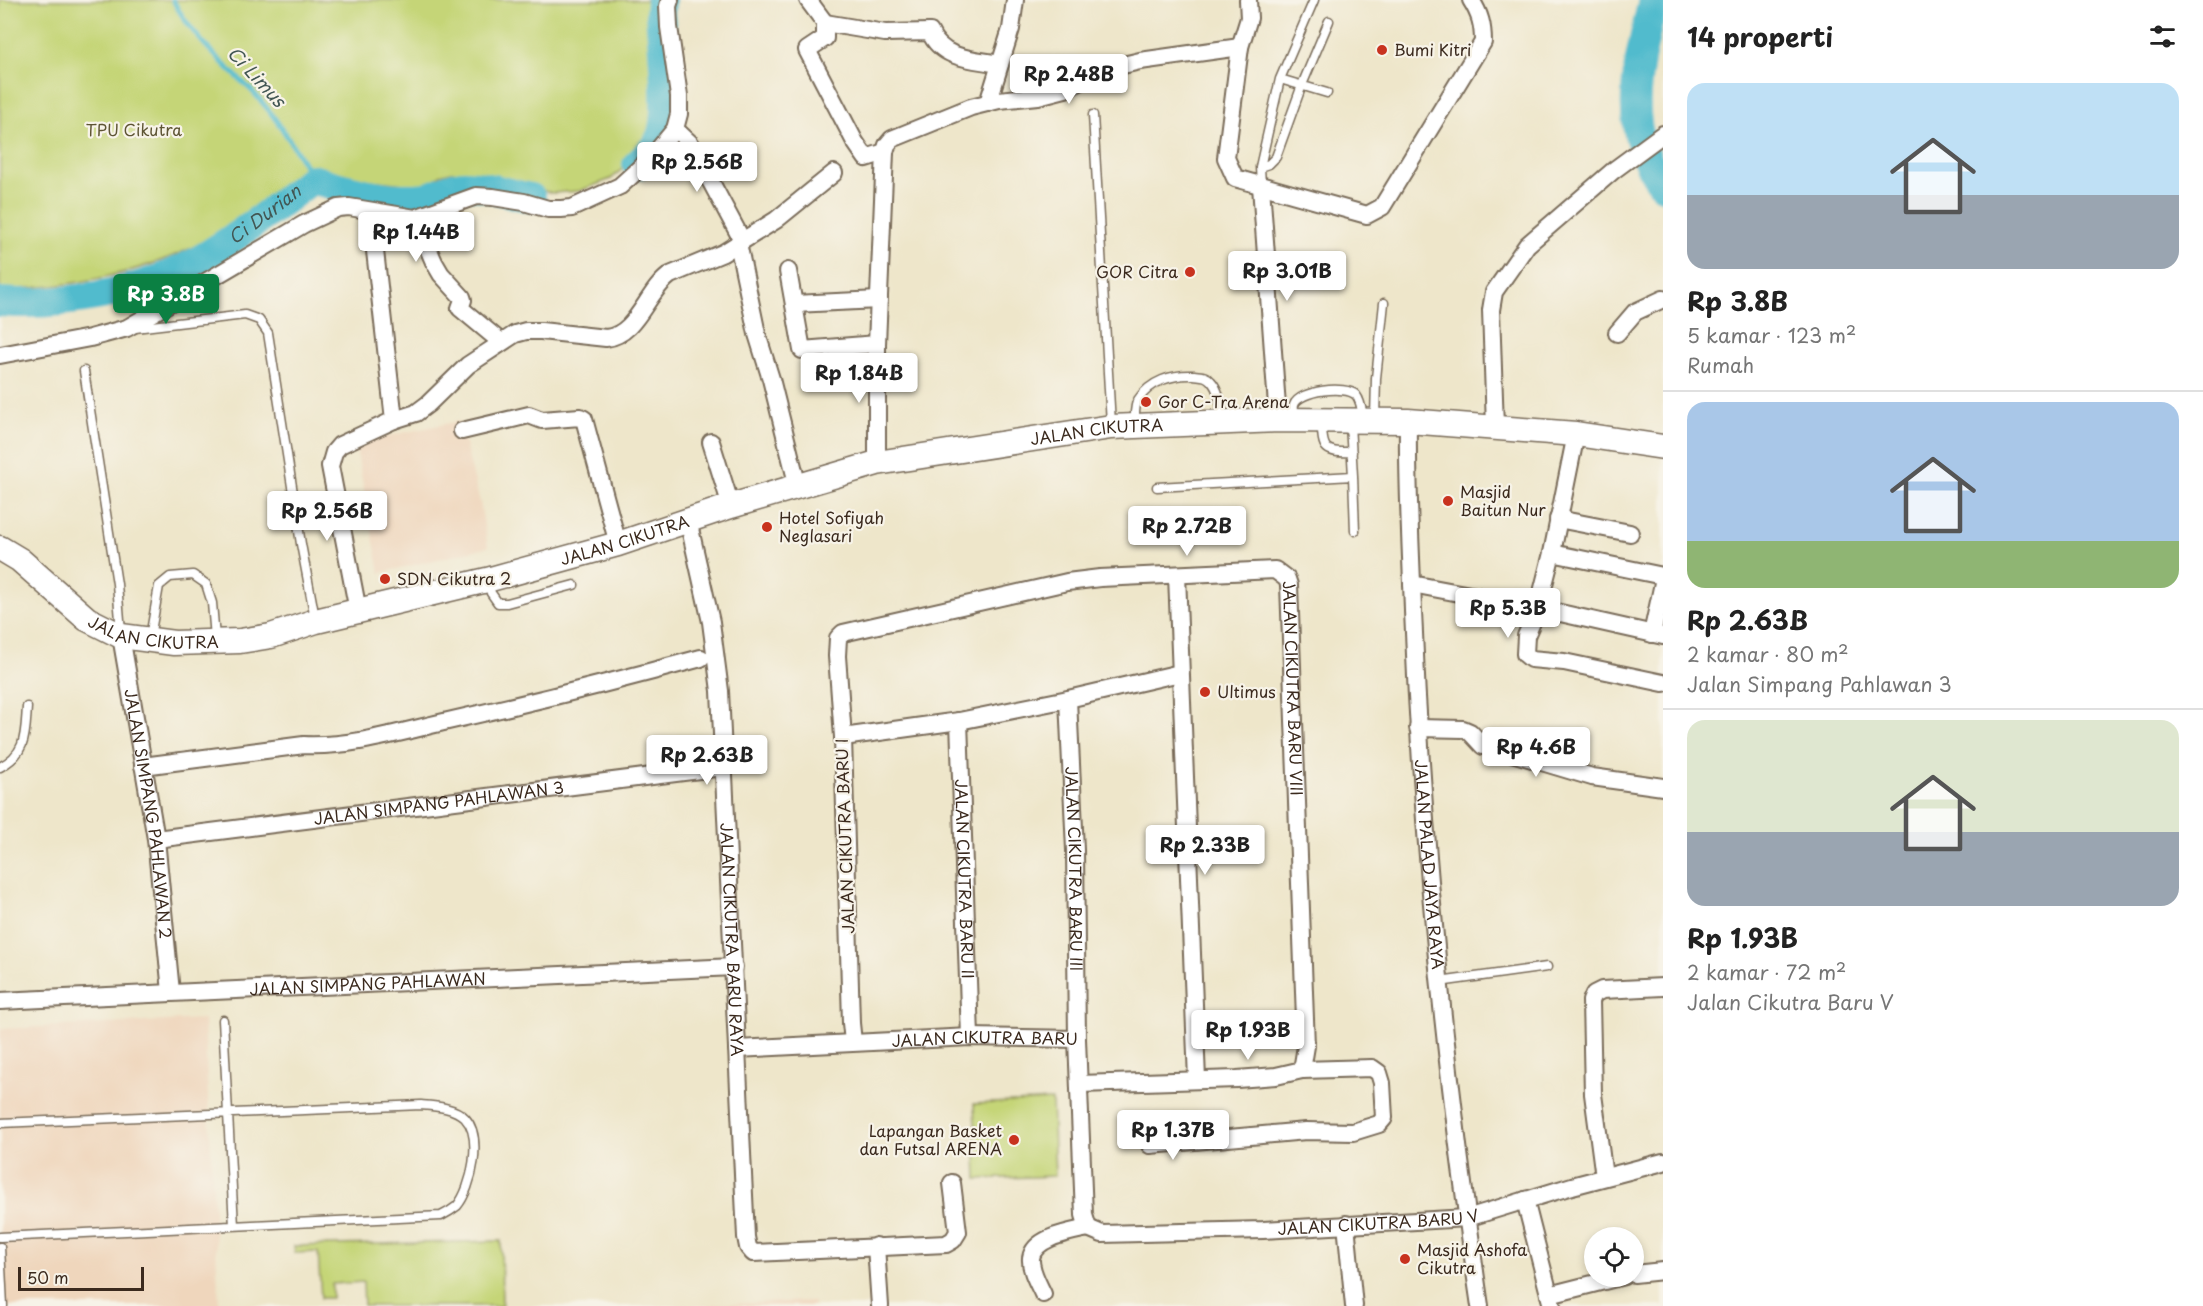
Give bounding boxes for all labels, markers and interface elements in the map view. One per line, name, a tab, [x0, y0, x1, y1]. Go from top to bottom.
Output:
text: 14 properti	[1687, 17, 1833, 56]
icon: filters	[2146, 20, 2179, 53]
place label: Bumi Kitri	[1394, 37, 1471, 61]
water label: Ci Limus	[222, 40, 293, 114]
marker: Bumi Kitri	[1375, 43, 1389, 57]
pin: Rp 2.48B	[1007, 54, 1131, 105]
text: Rp 2.48B	[1024, 58, 1114, 88]
park label: TPU Cikutra	[86, 117, 182, 141]
icon: home	[1879, 122, 1987, 230]
pin: Rp 2.56B	[635, 142, 759, 193]
text: Rp 2.56B	[651, 146, 743, 176]
water label: Ci Durian	[222, 177, 307, 250]
pin: Rp 1.44B	[354, 212, 478, 263]
text: Rp 1.44B	[372, 216, 460, 246]
pin: Rp 3.01B	[1225, 251, 1349, 302]
text: Rp 3.01B	[1242, 255, 1332, 285]
place label: GOR Citra	[1096, 259, 1178, 283]
marker: GOR Citra	[1183, 265, 1197, 279]
pin: Rp 3.8B	[111, 274, 221, 325]
text: Rp 3.8B	[127, 278, 205, 308]
text: Rp 3.8B	[1687, 281, 1788, 320]
text: 5 kamar · 123 m²	[1687, 320, 1856, 350]
text: Rumah	[1687, 350, 1754, 380]
pin: Rp 1.84B	[797, 353, 921, 404]
text: Rp 1.84B	[815, 357, 903, 387]
place label: Gor C-Tra Arena	[1158, 389, 1289, 413]
marker: Gor C-Tra Arena	[1139, 395, 1153, 409]
street label: JALAN CIKUTRA	[1028, 412, 1163, 450]
icon: home	[1879, 441, 1987, 549]
place label: Masjid Baitun Nur	[1460, 479, 1546, 521]
pin: Rp 2.56B	[265, 491, 389, 542]
marker: Masjid Baitun Nur	[1441, 494, 1455, 508]
text: Rp 2.56B	[281, 495, 373, 525]
place label: Hotel Sofiyah Neglasari	[779, 505, 884, 547]
pin: Rp 2.72B	[1125, 506, 1249, 557]
street label: JALAN CIKUTRA	[557, 508, 692, 570]
text: Rp 2.72B	[1142, 510, 1232, 540]
marker: Hotel Sofiyah Neglasari	[760, 520, 774, 534]
place label: SDN Cikutra 2	[397, 566, 511, 590]
marker: SDN Cikutra 2	[378, 572, 392, 586]
street label: JALAN CIKUTRA BARU VIII	[1277, 576, 1310, 796]
pin: Rp 5.3B	[1453, 588, 1563, 639]
text: Rp 5.3B	[1469, 592, 1547, 622]
text: Rp 2.63B	[1687, 600, 1808, 639]
street label: JALAN CIKUTRA	[84, 609, 219, 654]
text: 2 kamar · 80 m²	[1687, 639, 1849, 669]
text: Jalan Simpang Pahlawan 3	[1687, 669, 1952, 699]
place label: Ultimus	[1217, 679, 1276, 703]
marker: Ultimus	[1198, 685, 1212, 699]
street label: JALAN SIMPANG PAHLAWAN 2	[119, 687, 179, 940]
pin: Rp 4.6B	[1481, 727, 1591, 778]
text: Rp 4.6B	[1496, 731, 1576, 761]
pin: Rp 2.63B	[645, 735, 769, 786]
street label: JALAN CIKUTRA BARU I	[829, 738, 859, 934]
text: Rp 2.63B	[660, 739, 754, 769]
street label: JALAN PALAD JAYA RAYA	[1410, 758, 1451, 971]
icon: home	[1879, 759, 1987, 867]
street label: JALAN CIKUTRA BARU III	[1060, 766, 1089, 971]
street label: JALAN SIMPANG PAHLAWAN 3	[312, 774, 565, 830]
street label: JALAN CIKUTRA BARU II	[950, 779, 981, 979]
street label: JALAN CIKUTRA BARU RAYA	[715, 822, 750, 1057]
pin: Rp 2.33B	[1143, 825, 1267, 876]
text: Rp 2.33B	[1160, 829, 1250, 859]
text: Rp 1.93B	[1687, 918, 1798, 957]
text: 2 kamar · 72 m²	[1687, 957, 1846, 987]
street label: JALAN SIMPANG PAHLAWAN	[249, 966, 486, 1000]
text: Jalan Cikutra Baru V	[1687, 987, 1894, 1017]
pin: Rp 1.93B	[1186, 1010, 1310, 1061]
text: Rp 1.93B	[1205, 1014, 1291, 1044]
street label: JALAN CIKUTRA BARU	[891, 1024, 1078, 1052]
pin: Rp 1.37B	[1111, 1110, 1235, 1161]
text: Rp 1.37B	[1131, 1114, 1215, 1144]
place label: Lapangan Basket dan Futsal ARENA	[860, 1118, 1002, 1160]
marker: Lapangan Basket dan Futsal ARENA	[1007, 1133, 1021, 1147]
street label: JALAN CIKUTRA BARU V	[1277, 1202, 1482, 1240]
map controls	[1584, 1227, 1644, 1287]
button: locate	[1584, 1227, 1644, 1287]
place label: Masjid Ashofa Cikutra	[1417, 1237, 1527, 1279]
marker: Masjid Ashofa Cikutra	[1398, 1252, 1412, 1266]
scale bar	[18, 1264, 144, 1292]
text: 50 m	[27, 1265, 68, 1289]

